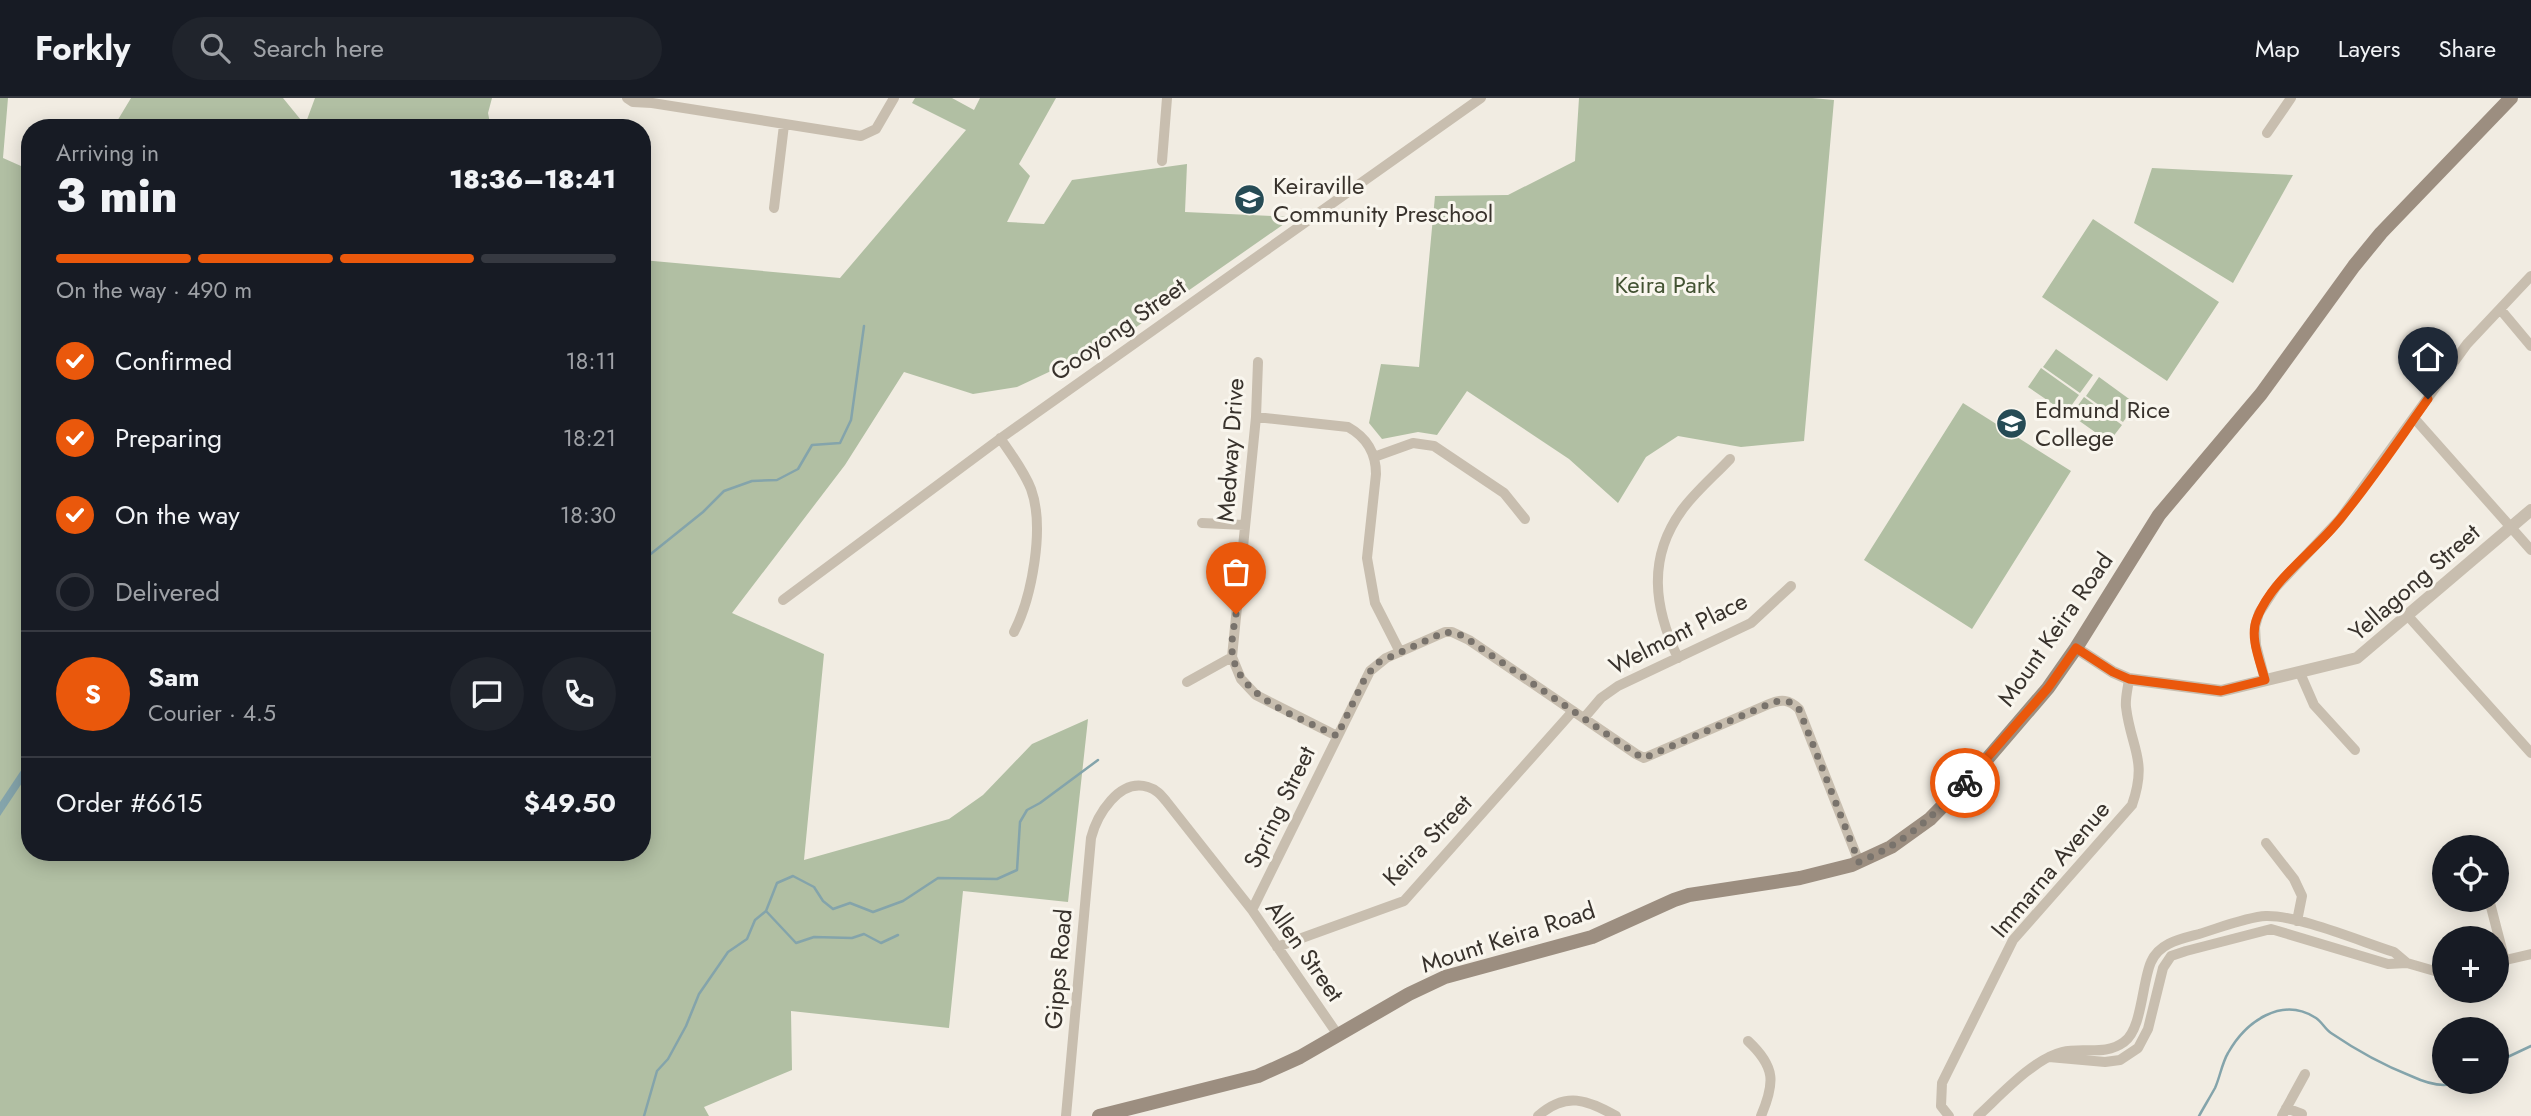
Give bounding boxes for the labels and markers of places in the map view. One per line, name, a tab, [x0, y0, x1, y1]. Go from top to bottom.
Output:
place label: Keiraville Community Preschool	[1273, 168, 1493, 231]
school or university icon: Keiraville Community Preschool	[1233, 182, 1267, 216]
pin	[2398, 327, 2458, 399]
place label: Edmund Rice College	[2035, 392, 2170, 455]
school or university icon: Edmund Rice College	[1995, 406, 2029, 440]
pin	[1206, 542, 1266, 614]

